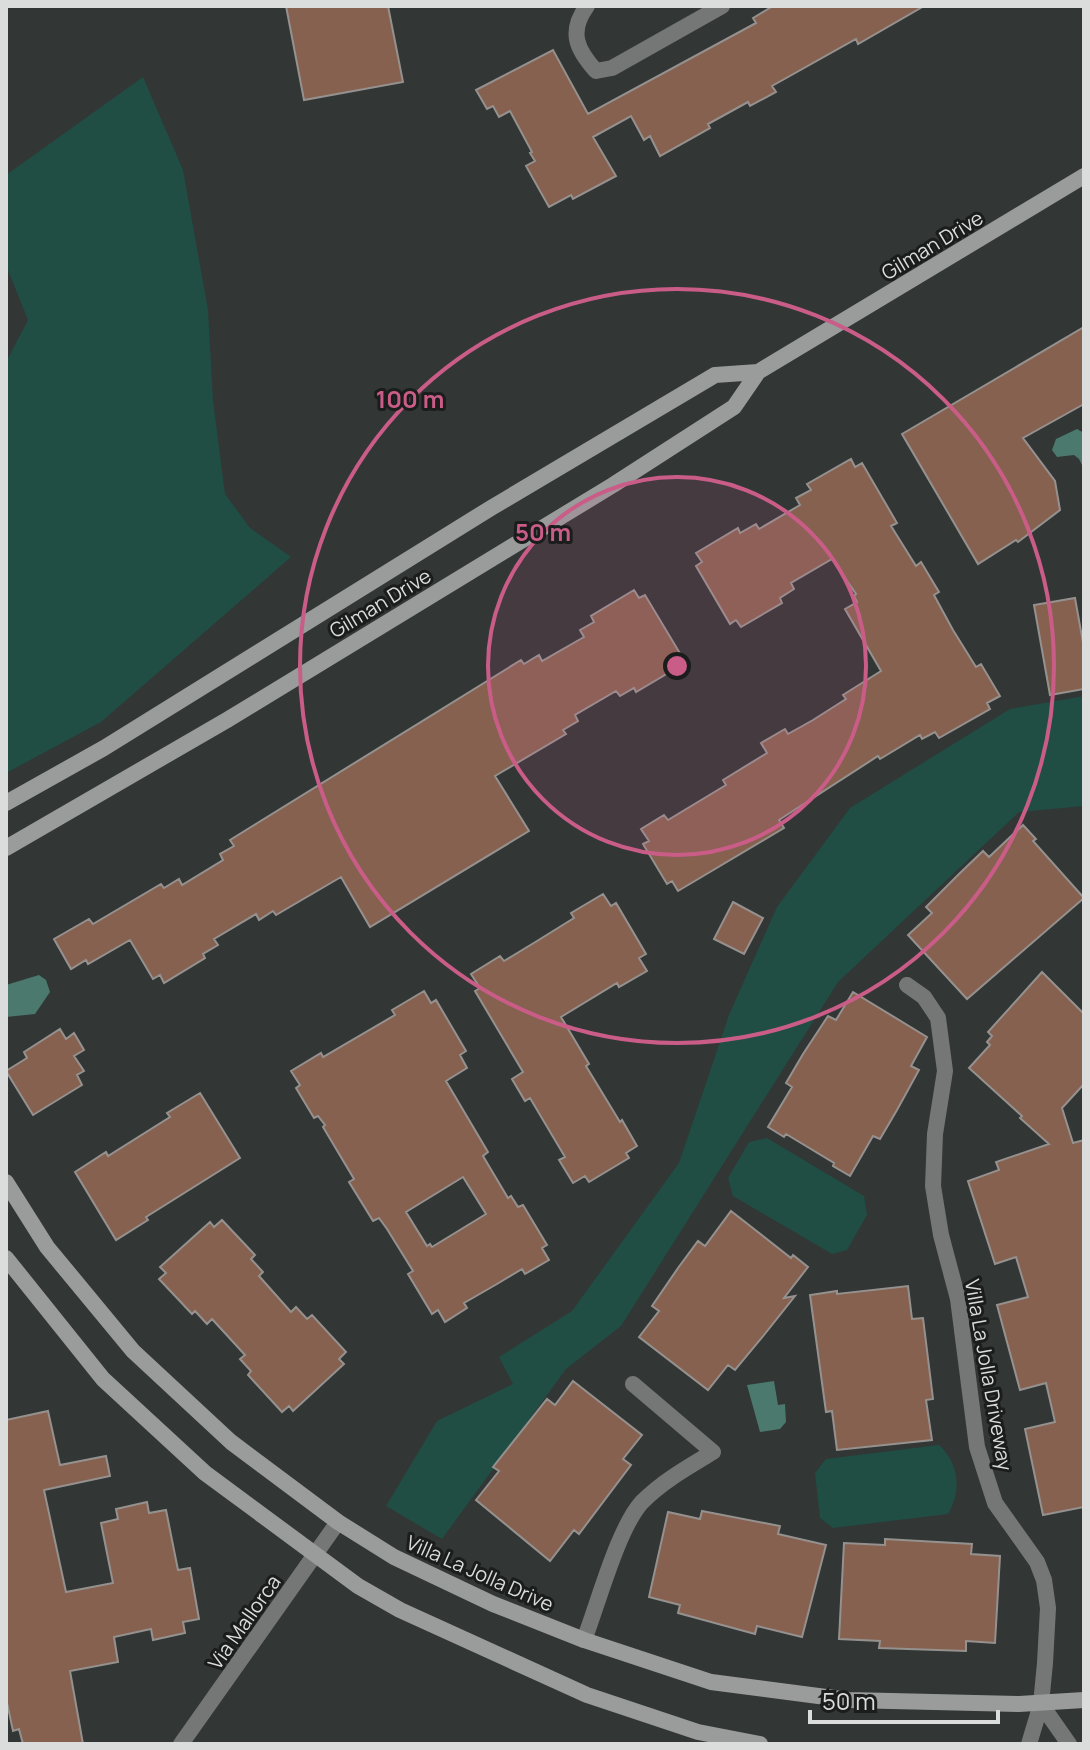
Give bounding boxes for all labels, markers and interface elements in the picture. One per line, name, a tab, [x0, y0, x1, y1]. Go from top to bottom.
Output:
street label: Gilman Drive	[876, 204, 988, 286]
text: 100 m	[376, 382, 444, 415]
text: 50 m	[515, 515, 571, 548]
street label: Gilman Drive	[324, 562, 436, 644]
centre of rings	[663, 652, 691, 680]
street label: Villa La Jolla Driveway	[959, 1277, 1019, 1473]
street label: Villa La Jolla Drive	[402, 1528, 558, 1618]
street label: Via Mallorca	[201, 1569, 287, 1675]
scale bar	[810, 1674, 998, 1724]
text: 50 m	[822, 1684, 876, 1717]

